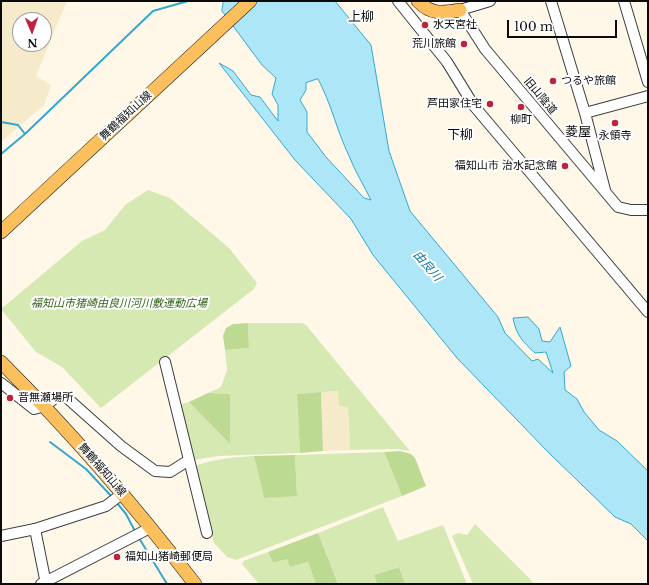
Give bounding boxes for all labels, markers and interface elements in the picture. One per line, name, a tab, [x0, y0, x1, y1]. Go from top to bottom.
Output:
district label: 上柳	[348, 9, 374, 25]
north arrow	[12, 12, 52, 52]
scale bar	[509, 12, 619, 38]
place label: 水天宮社	[433, 18, 477, 32]
text: 100 m	[514, 19, 553, 34]
marker: 水天宮社	[420, 20, 430, 30]
text: N	[27, 36, 38, 50]
place label: 荒川旅館	[412, 37, 456, 51]
marker: 荒川旅館	[459, 39, 469, 49]
place label: つるや旅館	[561, 74, 616, 88]
street label: 旧山陰道	[521, 75, 559, 117]
marker: つるや旅館	[548, 76, 558, 86]
street label: 舞鶴福知山線	[97, 89, 155, 143]
place label: 芦田家住宅	[427, 97, 482, 111]
marker: 芦田家住宅	[485, 99, 495, 109]
marker: 柳町	[516, 102, 526, 112]
place label: 柳町	[510, 113, 532, 127]
marker: 永領寺	[610, 118, 620, 128]
district label: 菱屋	[565, 124, 591, 140]
district label: 下柳	[447, 127, 473, 143]
place label: 永領寺	[599, 129, 631, 143]
place label: 福知山市 治水記念館	[455, 159, 557, 173]
marker: 福知山市 治水記念館	[560, 161, 570, 171]
water label: 由良川	[410, 248, 444, 284]
park label: 福知山市猪崎由良川河川敷運動広場	[31, 297, 207, 311]
place label: 音無瀬場所	[18, 391, 73, 405]
marker: 音無瀬場所	[5, 393, 15, 403]
street label: 舞鶴福知山線	[75, 441, 129, 499]
place label: 福知山猪崎郵便局	[125, 550, 213, 564]
marker: 福知山猪崎郵便局	[112, 552, 122, 562]

